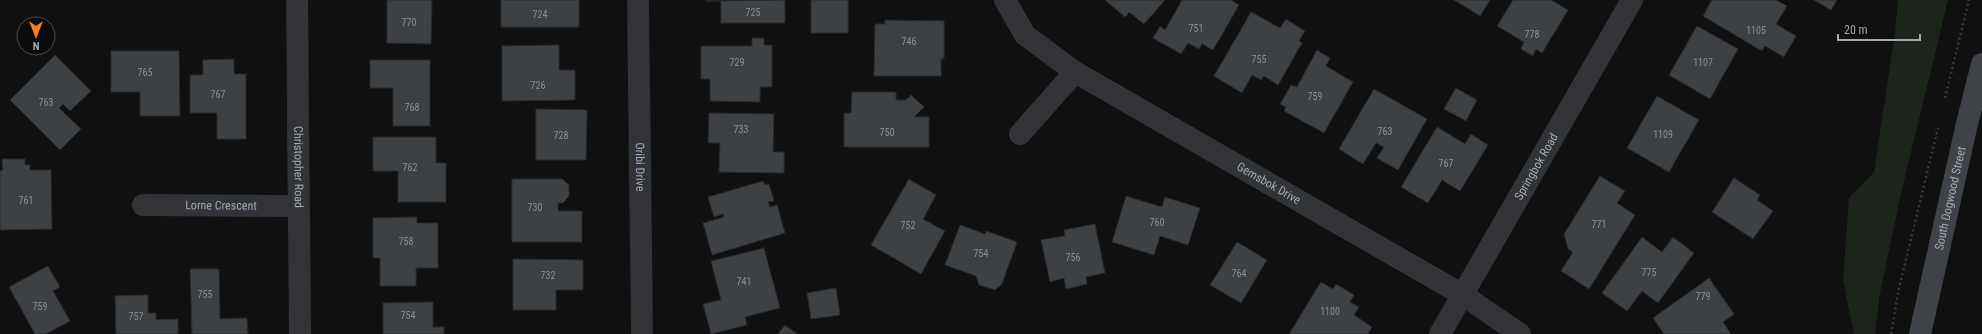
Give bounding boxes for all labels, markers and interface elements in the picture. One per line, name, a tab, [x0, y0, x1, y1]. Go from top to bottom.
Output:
house number: 725	[746, 7, 760, 18]
house number: 724	[533, 9, 547, 20]
north arrow	[16, 16, 56, 56]
scale bar	[1838, 16, 1920, 42]
house number: 770	[402, 17, 416, 28]
house number: 751	[1189, 23, 1203, 34]
text: 20 m	[1844, 23, 1868, 37]
house number: 1105	[1746, 25, 1766, 36]
house number: 778	[1525, 29, 1539, 40]
house number: 746	[902, 36, 916, 47]
text: N	[32, 39, 39, 52]
house number: 755	[1252, 54, 1266, 65]
house number: 729	[730, 57, 744, 68]
house number: 1107	[1693, 57, 1713, 68]
house number: 765	[138, 67, 152, 78]
house number: 726	[531, 80, 545, 91]
house number: 767	[211, 89, 225, 100]
house number: 759	[1308, 91, 1322, 102]
house number: 763	[39, 97, 53, 108]
house number: 768	[405, 102, 419, 113]
house number: 733	[734, 124, 748, 135]
street label: Christopher Road	[291, 126, 306, 208]
house number: 763	[1378, 126, 1392, 137]
house number: 750	[880, 127, 894, 138]
house number: 1109	[1653, 129, 1673, 140]
house number: 728	[554, 130, 568, 141]
street label: Springbok Road	[1512, 131, 1561, 202]
street label: Oribi Drive	[633, 142, 647, 192]
street label: South Dogwood Street	[1932, 145, 1969, 251]
house number: 767	[1439, 158, 1453, 169]
street label: Gemsbok Drive	[1234, 160, 1304, 207]
house number: 762	[403, 162, 417, 173]
house number: 761	[19, 195, 33, 206]
street label: Lorne Crescent	[185, 198, 257, 213]
house number: 730	[528, 202, 542, 213]
house number: 760	[1150, 217, 1164, 228]
house number: 771	[1592, 219, 1606, 230]
house number: 752	[901, 220, 915, 231]
house number: 758	[399, 236, 413, 247]
house number: 754	[974, 248, 988, 259]
house number: 756	[1066, 252, 1080, 263]
house number: 775	[1642, 267, 1656, 278]
house number: 764	[1232, 268, 1246, 279]
house number: 732	[541, 270, 555, 281]
house number: 741	[737, 276, 751, 287]
house number: 755	[198, 289, 212, 300]
house number: 779	[1696, 291, 1710, 302]
house number: 759	[33, 301, 47, 312]
house number: 1100	[1320, 306, 1340, 317]
house number: 754	[401, 310, 415, 321]
house number: 757	[129, 311, 143, 322]

